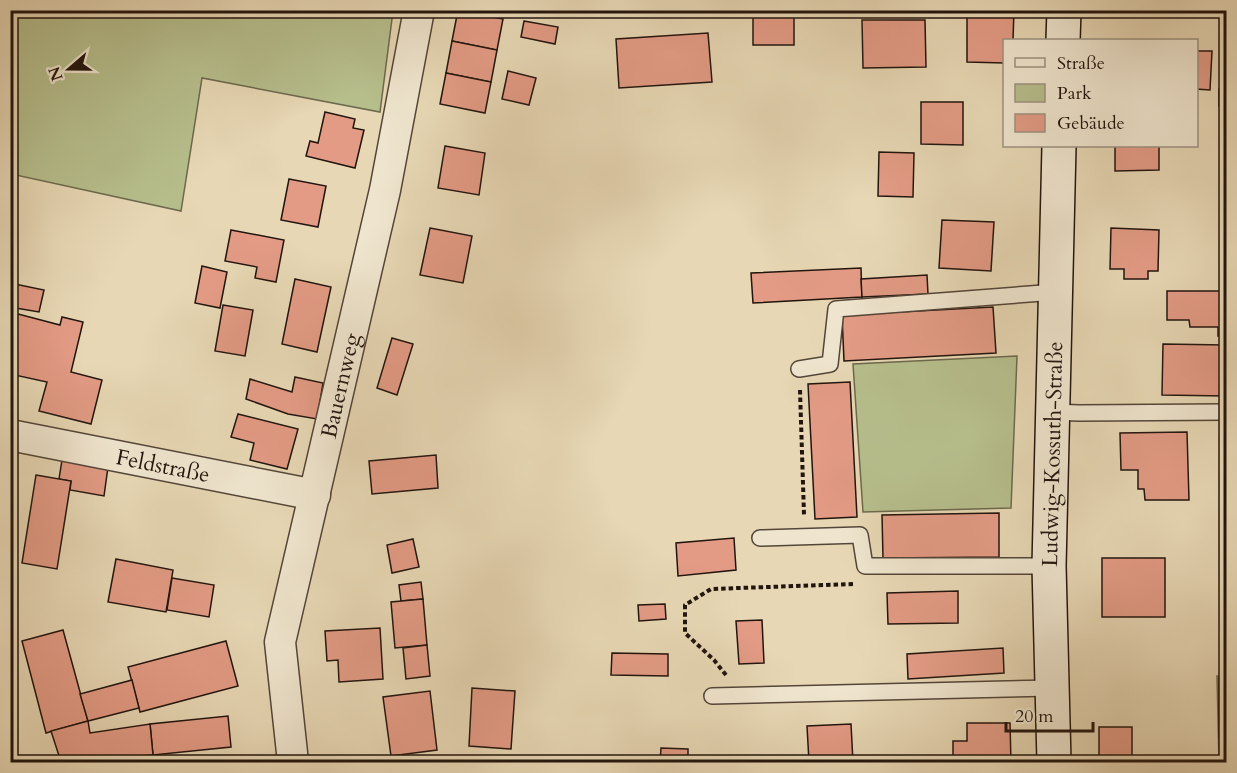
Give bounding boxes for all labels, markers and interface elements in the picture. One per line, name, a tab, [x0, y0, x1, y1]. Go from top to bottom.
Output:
north arrow	[39, 39, 99, 99]
legend	[1003, 39, 1198, 147]
text: Straße	[1057, 51, 1105, 76]
text: N	[43, 63, 69, 84]
text: Park	[1057, 81, 1092, 106]
text: Gebäude	[1057, 111, 1125, 136]
street label: Bauernweg	[314, 330, 367, 441]
street label: Ludwig-Kossuth-Straße	[1035, 341, 1070, 567]
street label: Feldstraße	[113, 442, 212, 490]
scale bar	[1006, 695, 1093, 733]
text: 20 m	[1015, 704, 1054, 729]

